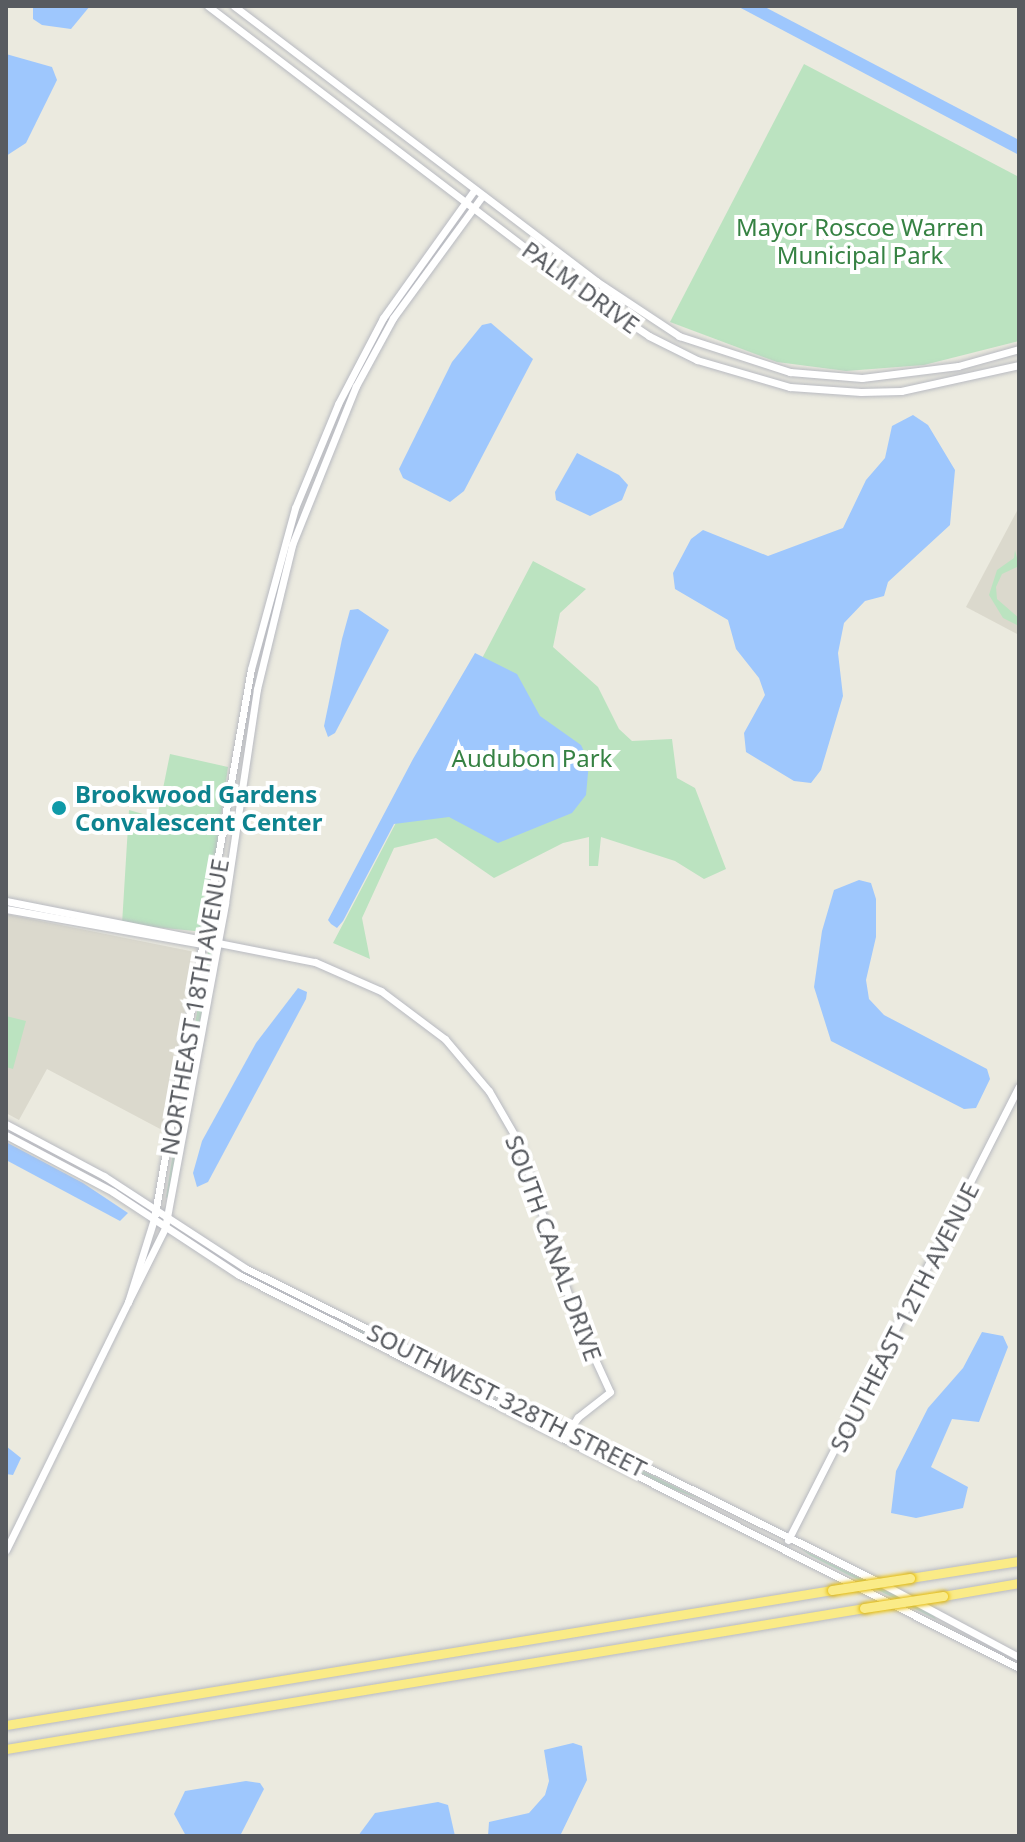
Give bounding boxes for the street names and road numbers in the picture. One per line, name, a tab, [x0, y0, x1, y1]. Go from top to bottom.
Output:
street label: PALM DRIVE	[517, 235, 645, 339]
street label: NORTHEAST 18TH AVENUE	[154, 857, 234, 1157]
street label: SOUTH CANAL DRIVE	[500, 1131, 608, 1365]
street label: SOUTHEAST 12TH AVENUE	[824, 1178, 984, 1456]
street label: SOUTHWEST 328TH STREET	[363, 1317, 651, 1483]

